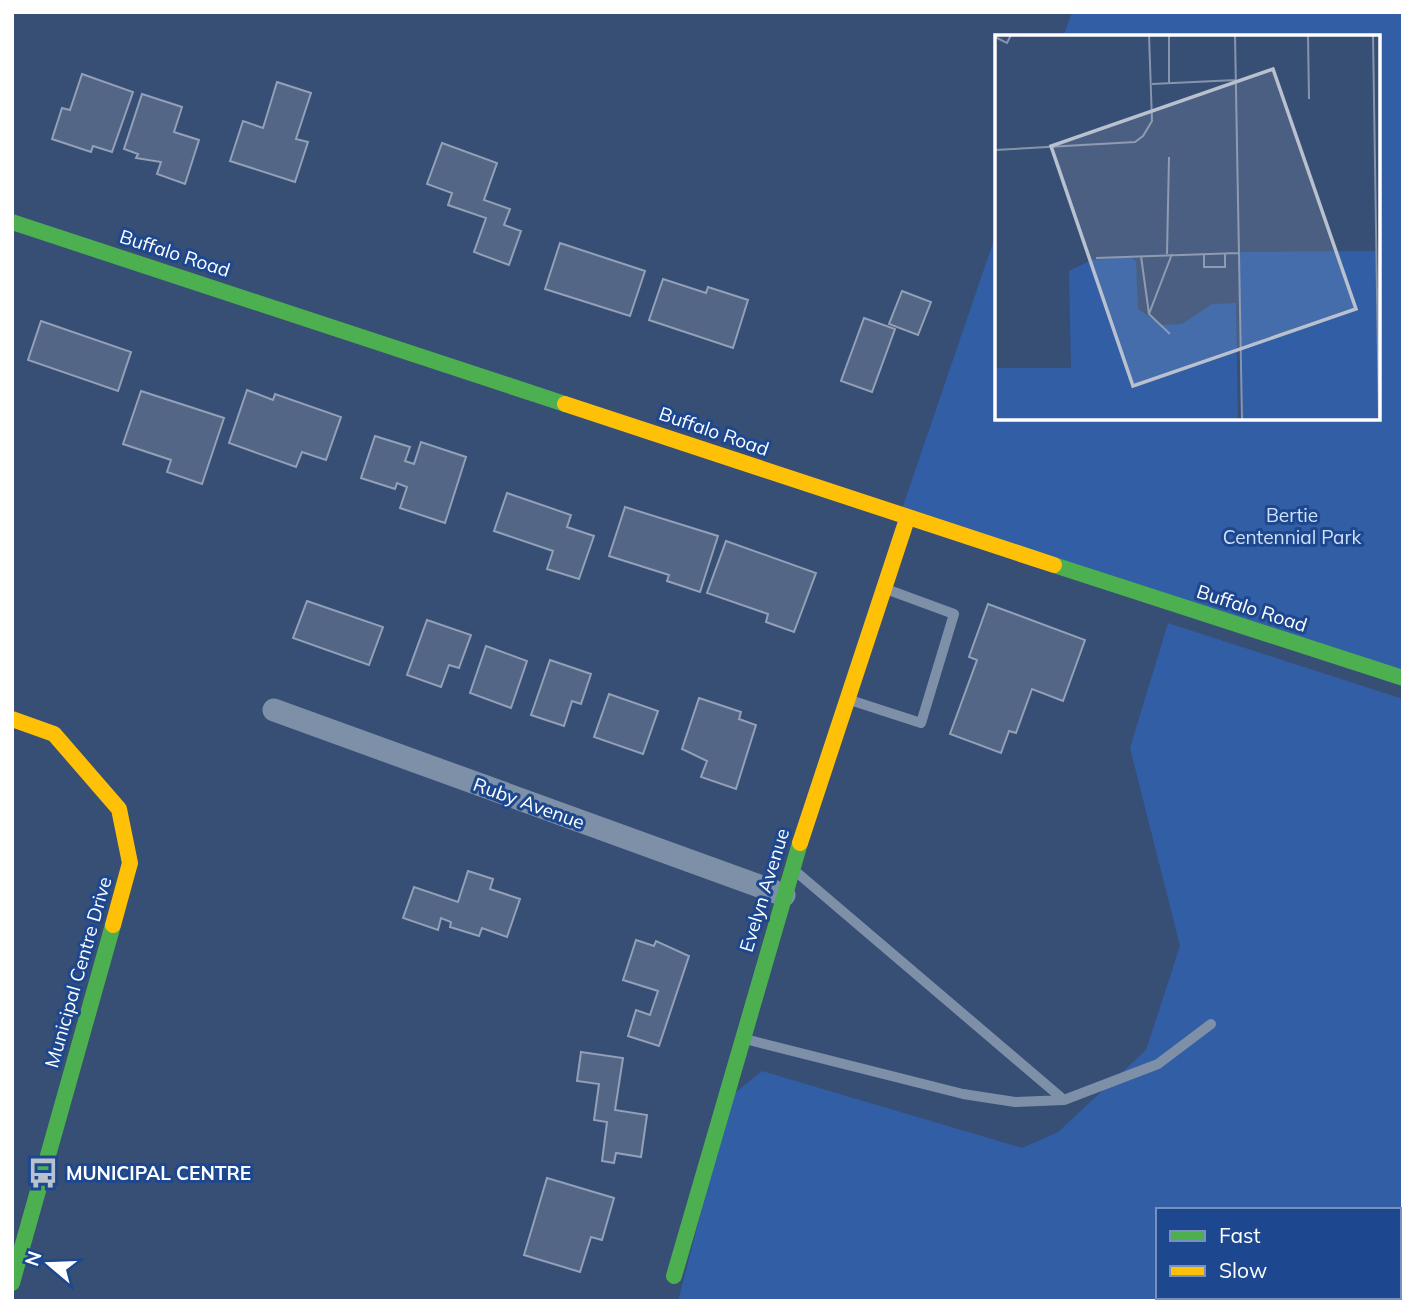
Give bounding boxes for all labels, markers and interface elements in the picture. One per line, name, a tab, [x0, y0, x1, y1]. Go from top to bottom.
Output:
inset map	[995, 35, 1380, 420]
street label: Buffalo Road	[117, 224, 233, 282]
street label: Buffalo Road	[656, 401, 772, 461]
park label: Bertie Centennial Park	[1223, 503, 1361, 549]
street label: Buffalo Road	[1194, 579, 1310, 637]
street label: Ruby Avenue	[470, 772, 588, 834]
street label: Evelyn Avenue	[734, 825, 794, 955]
street label: Municipal Centre Drive	[39, 874, 117, 1070]
bus stop icon: MUNICIPAL CENTRE	[26, 1156, 60, 1190]
place label: MUNICIPAL CENTRE	[66, 1161, 251, 1185]
legend	[1156, 1208, 1401, 1299]
text: Fast	[1219, 1222, 1261, 1248]
north arrow	[14, 1229, 84, 1299]
text: N	[19, 1248, 47, 1269]
text: Slow	[1219, 1257, 1267, 1283]

